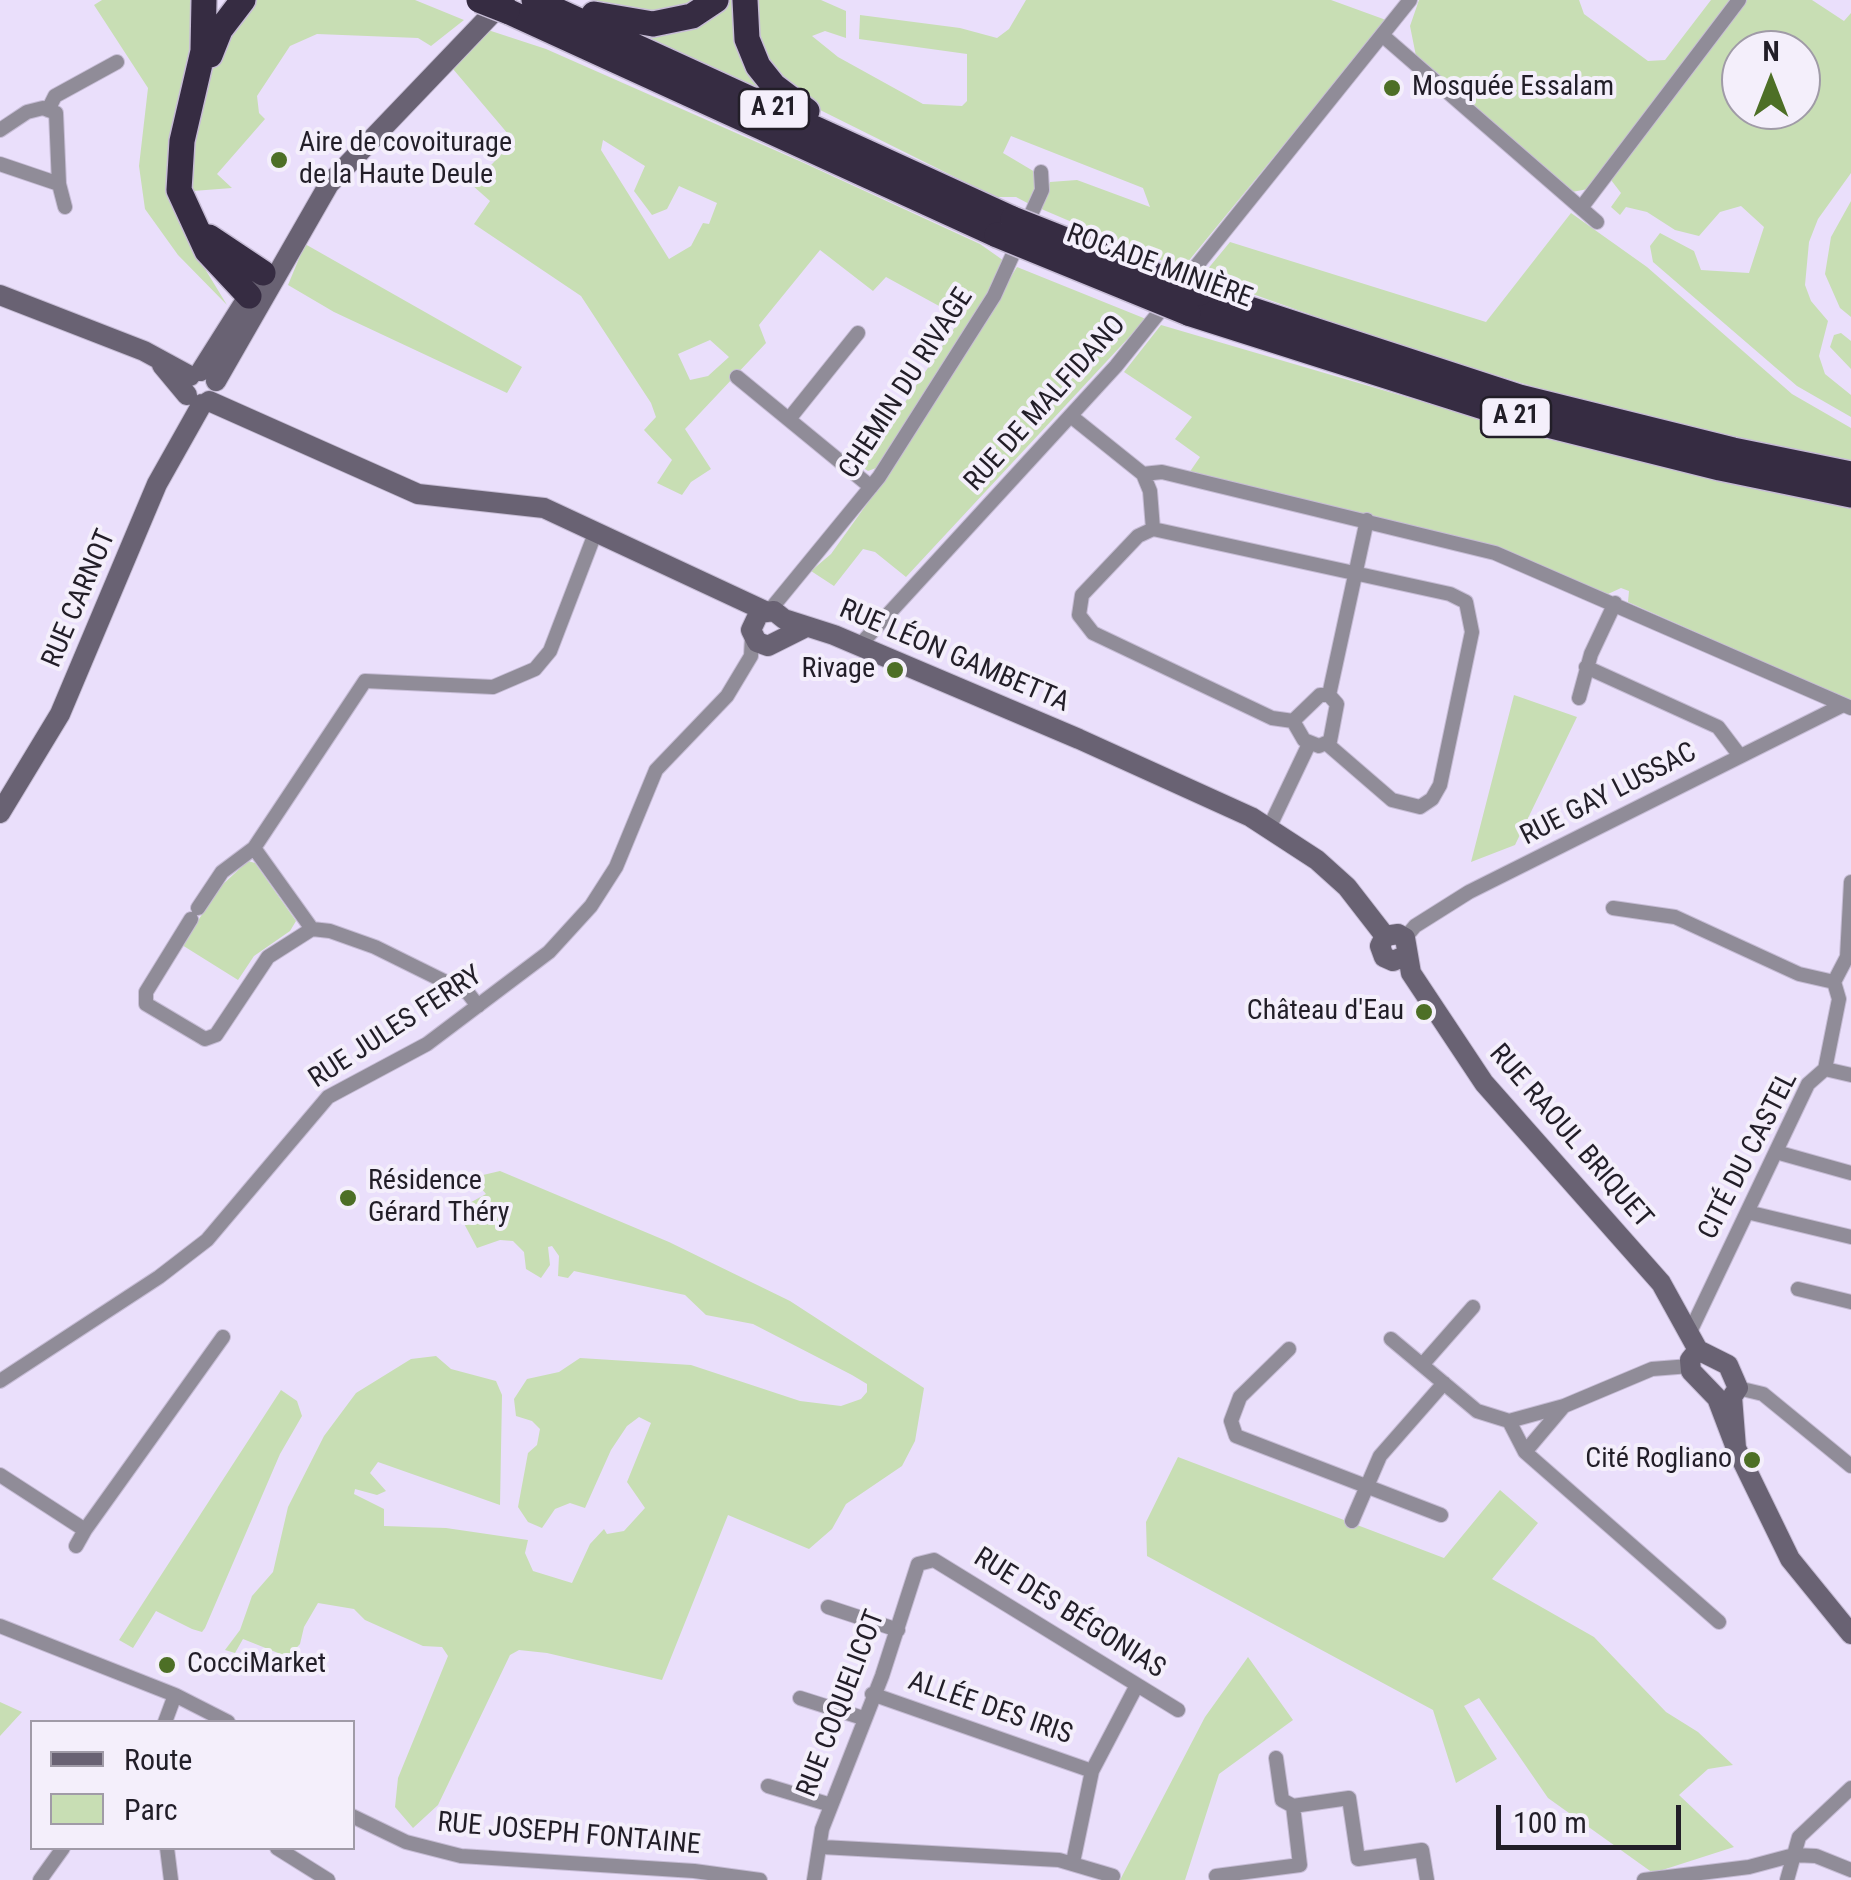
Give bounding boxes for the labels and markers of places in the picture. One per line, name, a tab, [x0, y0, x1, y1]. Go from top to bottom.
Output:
place label: Mosquée Essalam	[1412, 71, 1614, 105]
marker: Mosquée Essalam	[1381, 77, 1403, 99]
place label: Aire de covoiturage de la Haute Deule	[299, 127, 512, 193]
marker: Aire de covoiturage de la Haute Deule	[268, 149, 290, 171]
place label: Rivage	[802, 653, 875, 687]
marker: Rivage	[884, 659, 906, 681]
place label: Château d'Eau	[1247, 995, 1404, 1029]
marker: Château d'Eau	[1413, 1001, 1435, 1023]
place label: Résidence Gérard Théry	[368, 1165, 509, 1231]
marker: Résidence Gérard Théry	[337, 1187, 359, 1209]
place label: Cité Rogliano	[1585, 1443, 1732, 1477]
marker: Cité Rogliano	[1741, 1449, 1763, 1471]
place label: CocciMarket	[187, 1648, 326, 1682]
marker: CocciMarket	[156, 1654, 178, 1676]

